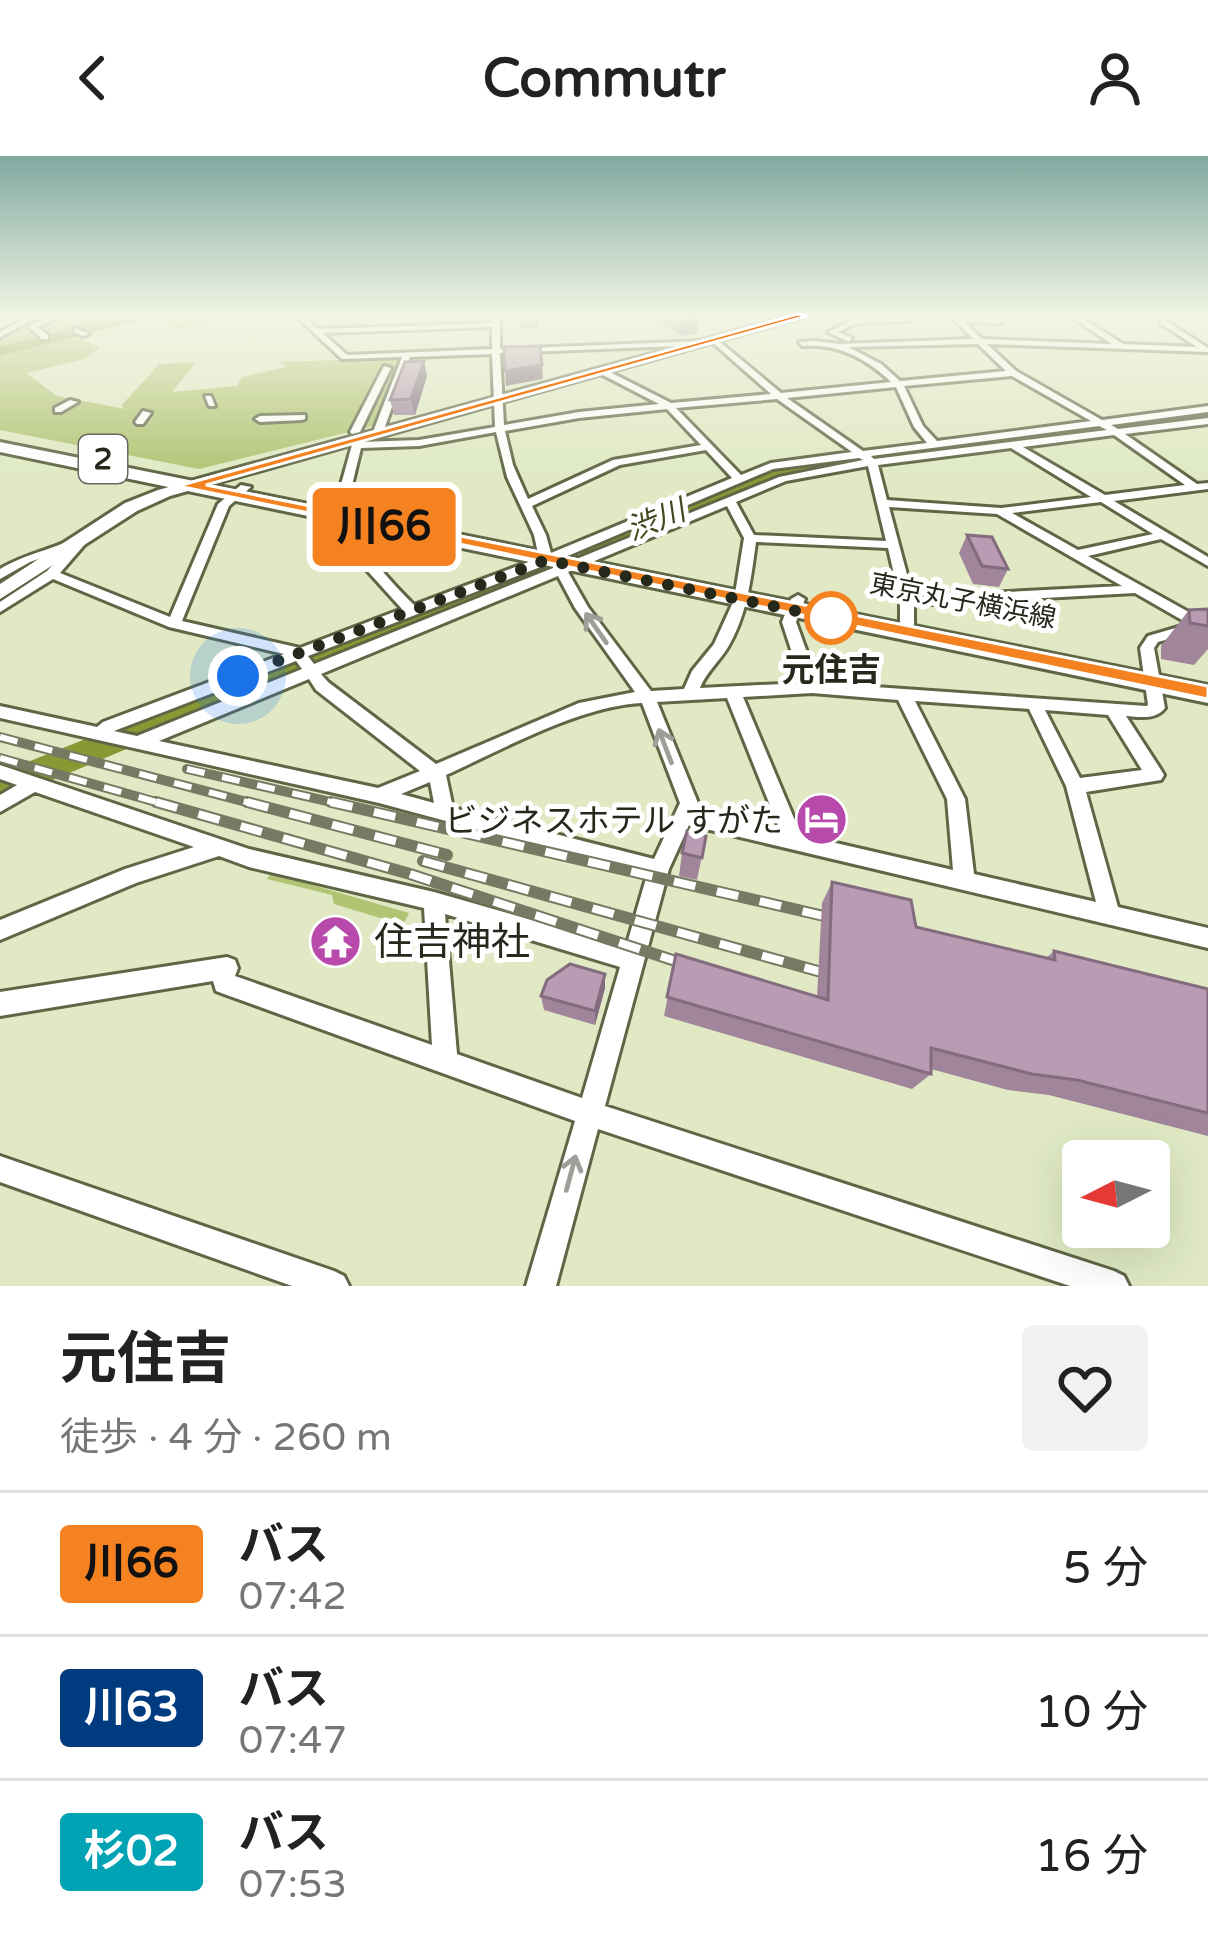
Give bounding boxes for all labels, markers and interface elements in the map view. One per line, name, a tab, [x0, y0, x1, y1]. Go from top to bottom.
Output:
icon: back	[60, 45, 126, 111]
icon: person	[1082, 45, 1148, 111]
text: Commutr	[483, 46, 725, 111]
road number: 2	[79, 435, 127, 483]
line badge: 川66	[315, 488, 453, 566]
water label: 渋川	[621, 491, 694, 549]
text: 川66	[337, 501, 431, 552]
street label: 東京丸子横浜線	[867, 567, 1059, 636]
marker: 元住吉	[806, 593, 856, 643]
one-way arrow	[583, 612, 609, 645]
your location	[208, 646, 268, 706]
place label: 元住吉	[782, 651, 881, 690]
one-way arrow	[652, 729, 674, 766]
hotel icon: ビジネスホテル すがた	[794, 792, 850, 848]
place label: ビジネスホテル すがた	[444, 802, 783, 841]
temple icon: 住吉神社	[307, 913, 363, 969]
place label: 住吉神社	[374, 919, 530, 966]
north arrow	[1062, 1140, 1170, 1248]
map controls	[1062, 1140, 1170, 1248]
one-way arrow	[562, 1155, 584, 1193]
button: heart	[1022, 1325, 1148, 1451]
text: 元住吉	[60, 1326, 231, 1394]
text: 徒歩 · 4 分 · 260 m	[60, 1414, 392, 1461]
text: バス	[239, 1519, 329, 1573]
text: 川66	[84, 1538, 179, 1589]
text: 5 分	[1063, 1542, 1148, 1596]
text: 07:42	[239, 1573, 347, 1620]
text: バス	[239, 1663, 329, 1717]
text: 川63	[84, 1682, 179, 1733]
text: 10 分	[1035, 1686, 1148, 1740]
text: 07:47	[239, 1717, 347, 1764]
text: バス	[239, 1807, 329, 1861]
text: 杉02	[84, 1826, 179, 1877]
text: 16 分	[1035, 1830, 1148, 1884]
text: 07:53	[239, 1861, 347, 1908]

